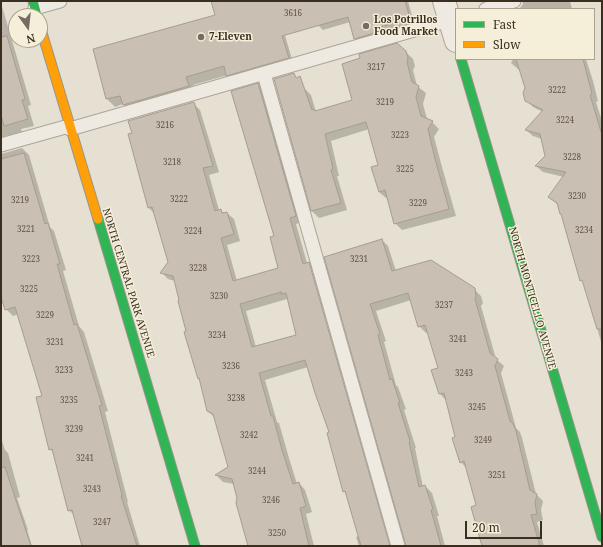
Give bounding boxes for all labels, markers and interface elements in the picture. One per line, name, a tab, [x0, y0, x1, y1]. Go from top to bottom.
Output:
north arrow	[8, 8, 48, 48]
legend	[455, 8, 595, 60]
house number: 3616	[284, 9, 302, 19]
place label: Los Potrillos Food Market	[374, 14, 438, 38]
text: Fast	[493, 16, 516, 33]
marker: Los Potrillos Food Market	[361, 21, 371, 31]
text: N	[25, 31, 37, 47]
place label: 7-Eleven	[209, 31, 252, 43]
marker: 7-Eleven	[196, 32, 206, 42]
text: Slow	[493, 36, 521, 53]
house number: 3217	[367, 63, 385, 73]
house number: 3222	[548, 86, 566, 96]
house number: 3219	[376, 98, 394, 108]
house number: 3224	[556, 116, 574, 126]
house number: 3216	[156, 121, 174, 131]
house number: 3223	[391, 131, 409, 141]
house number: 3228	[563, 153, 581, 163]
house number: 3218	[163, 158, 181, 168]
house number: 3225	[396, 165, 414, 175]
house number: 3230	[568, 192, 586, 202]
house number: 3222	[170, 195, 188, 205]
house number: 3219	[11, 196, 29, 206]
house number: 3229	[409, 199, 427, 209]
street label: NORTH CENTRAL PARK AVENUE	[100, 207, 156, 359]
house number: 3221	[17, 225, 35, 235]
street label: NORTH MONTICELLO AVENUE	[506, 225, 558, 371]
house number: 3234	[575, 226, 593, 236]
house number: 3224	[184, 227, 202, 237]
house number: 3223	[22, 255, 40, 265]
house number: 3231	[350, 255, 368, 265]
house number: 3228	[189, 264, 207, 274]
house number: 3225	[20, 285, 38, 295]
house number: 3230	[210, 292, 228, 302]
house number: 3237	[435, 301, 453, 311]
house number: 3229	[36, 311, 54, 321]
house number: 3234	[208, 331, 226, 341]
house number: 3241	[449, 335, 467, 345]
house number: 3231	[46, 338, 64, 348]
house number: 3236	[222, 362, 240, 372]
house number: 3233	[55, 366, 73, 376]
house number: 3243	[455, 369, 473, 379]
house number: 3238	[227, 394, 245, 404]
house number: 3235	[60, 396, 78, 406]
house number: 3245	[468, 403, 486, 413]
house number: 3239	[65, 425, 83, 435]
house number: 3242	[240, 431, 258, 441]
house number: 3249	[474, 436, 492, 446]
house number: 3241	[76, 454, 94, 464]
house number: 3244	[248, 467, 266, 477]
house number: 3251	[488, 471, 506, 481]
house number: 3243	[83, 485, 101, 495]
house number: 3246	[262, 496, 280, 506]
scale bar	[467, 513, 544, 539]
house number: 3247	[93, 518, 111, 528]
text: 20 m	[472, 519, 500, 536]
house number: 3250	[268, 529, 286, 539]

